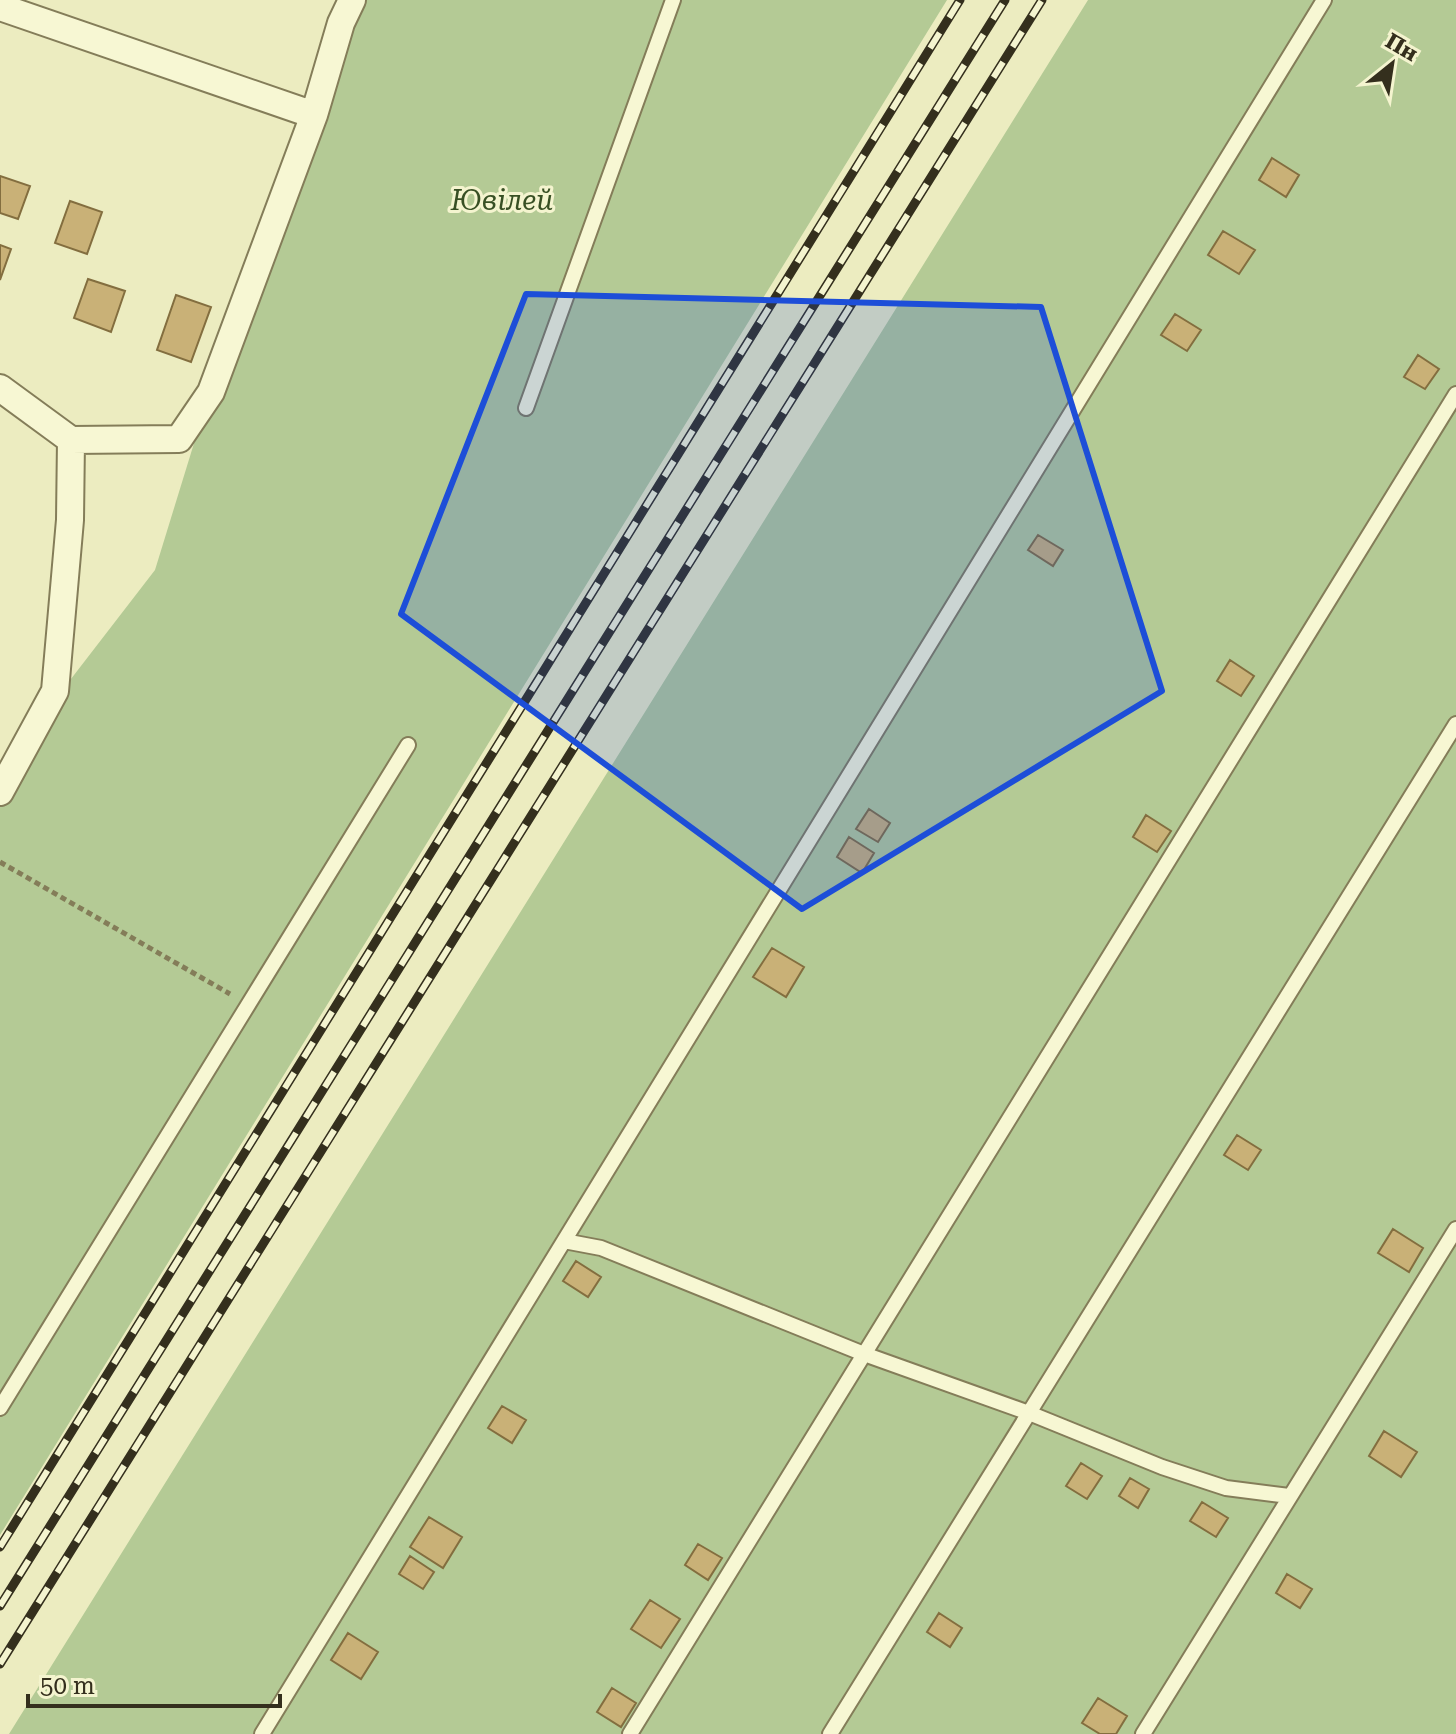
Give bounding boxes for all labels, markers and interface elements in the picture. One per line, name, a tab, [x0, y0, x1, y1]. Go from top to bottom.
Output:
north arrow	[1352, 24, 1432, 104]
text: Пн	[1381, 28, 1422, 66]
park label: Ювілей	[450, 184, 553, 217]
scale bar	[28, 1658, 280, 1708]
text: 50 m	[40, 1672, 95, 1700]

